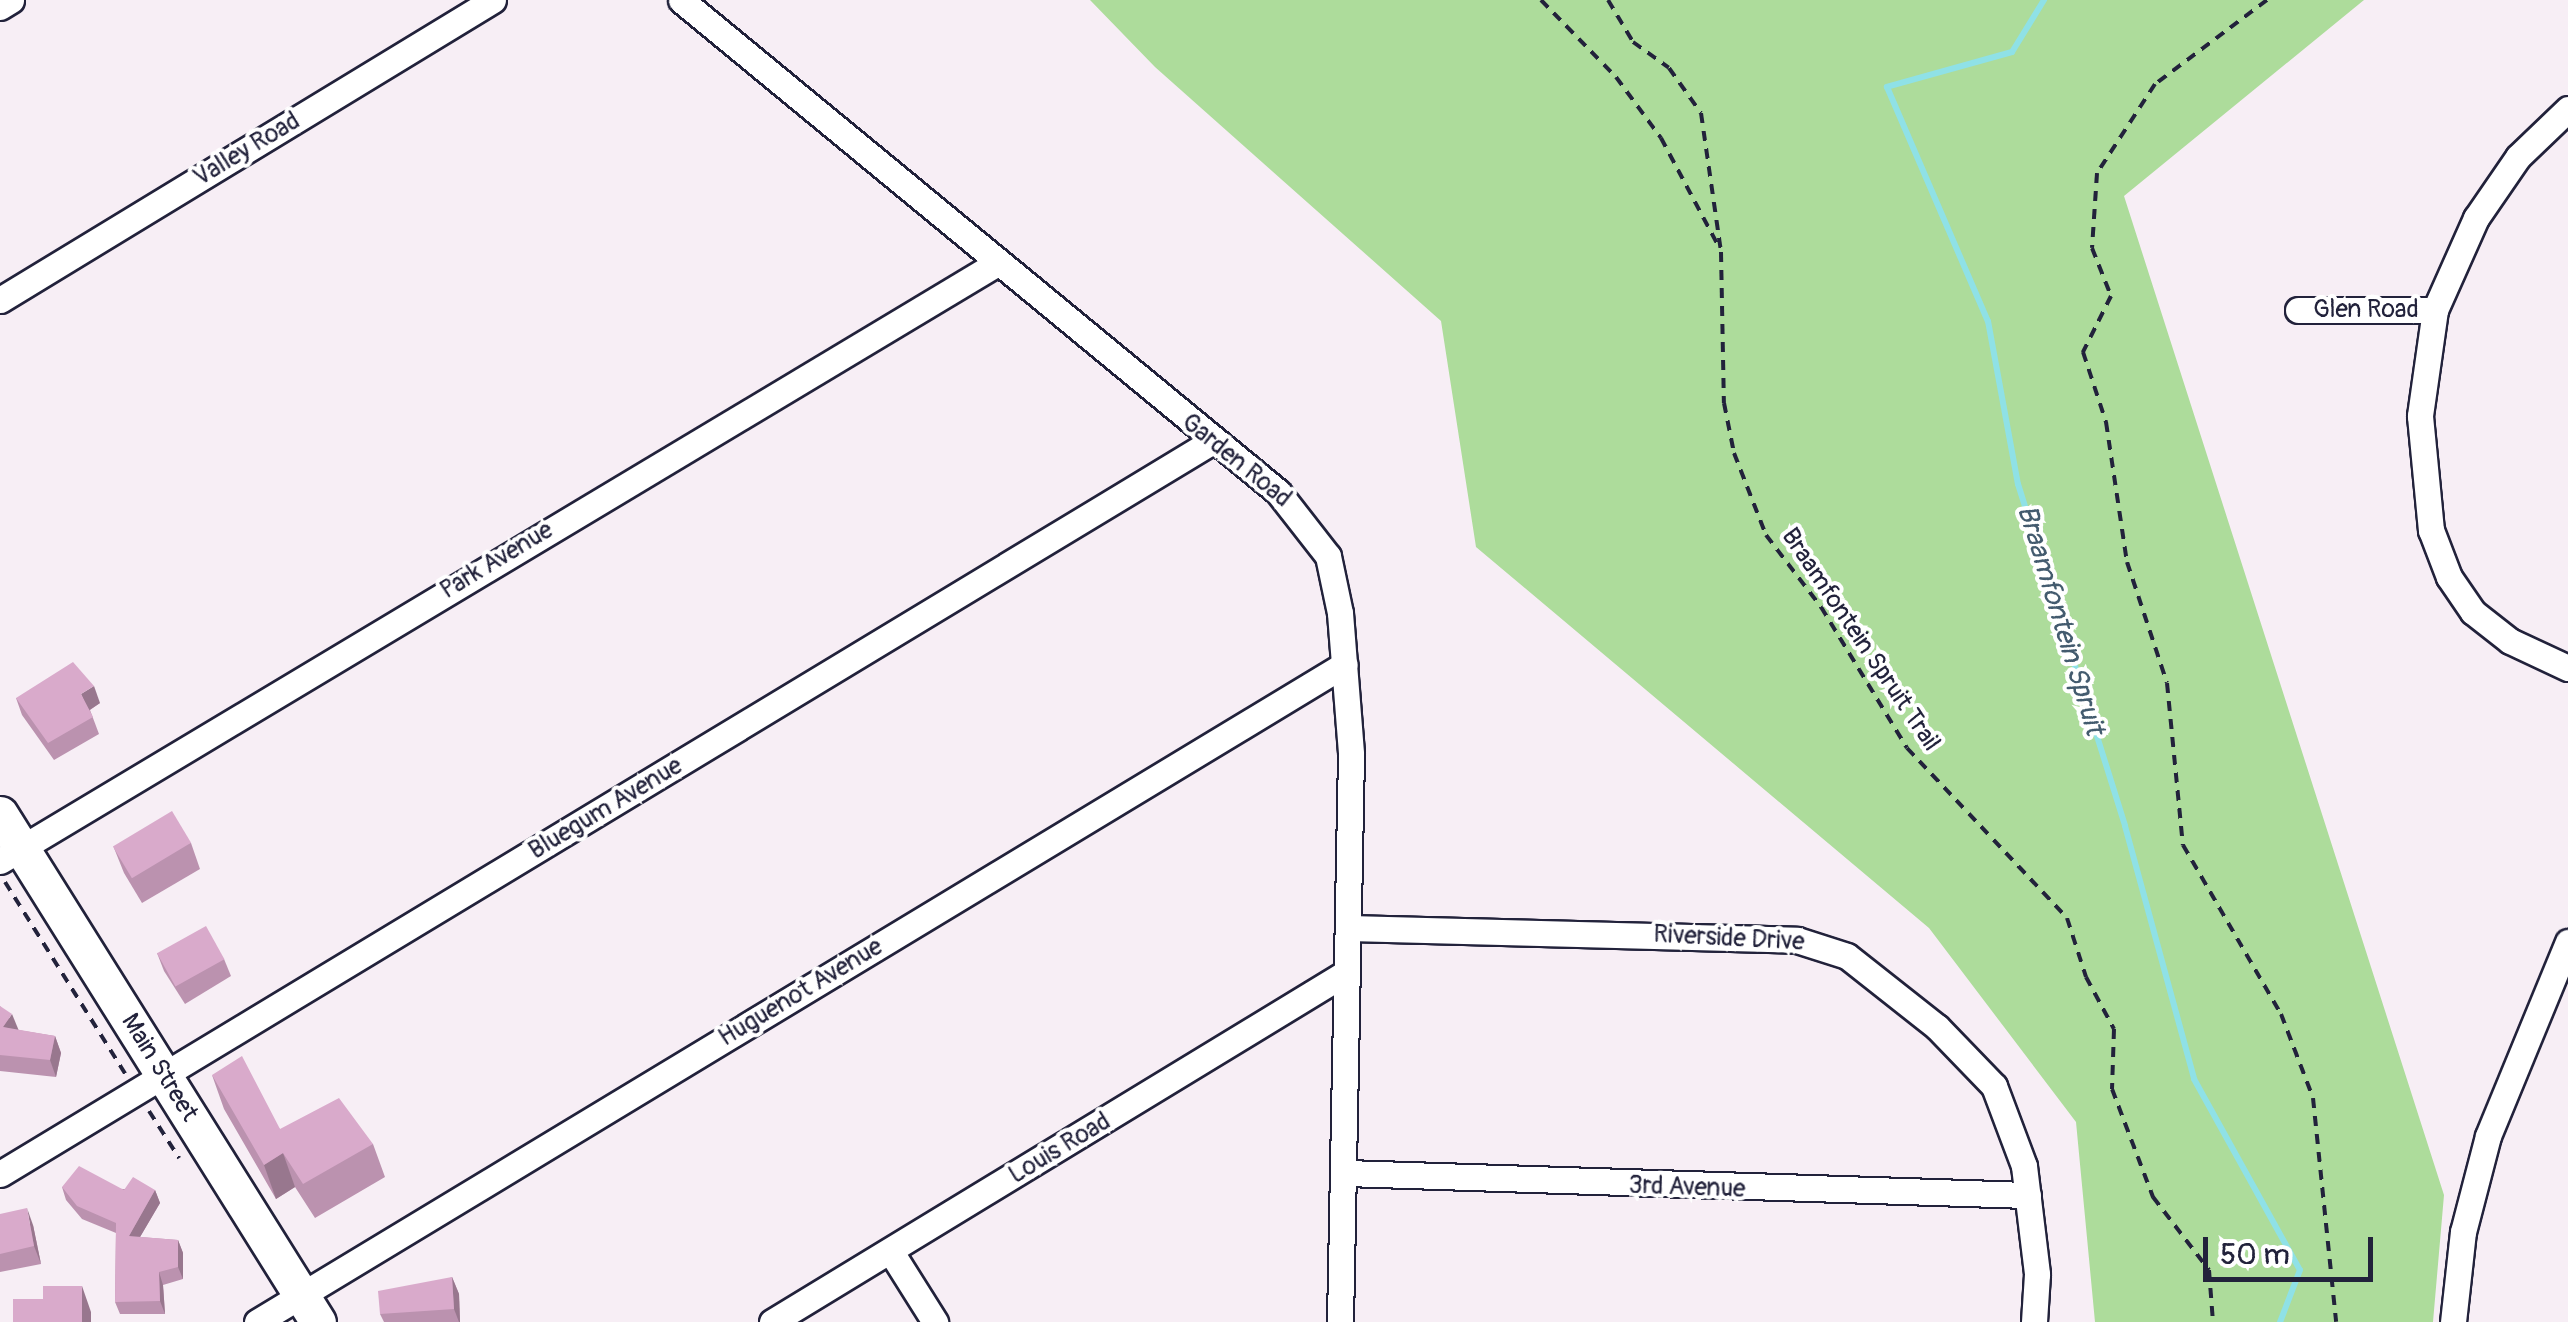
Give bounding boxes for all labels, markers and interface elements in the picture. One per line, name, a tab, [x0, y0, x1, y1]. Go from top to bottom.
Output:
street label: Valley Road	[188, 107, 306, 193]
street label: Glen Road	[2313, 295, 2419, 325]
street label: Garden Road	[1175, 408, 1297, 514]
water label: Braamfontein Spruit	[2009, 501, 2111, 739]
street label: Park Avenue	[435, 516, 559, 606]
street label: Braamfontein Spruit Trail	[1774, 523, 1946, 757]
street label: Bluegum Avenue	[524, 751, 688, 867]
street label: Riverside Drive	[1653, 920, 1805, 958]
street label: Huguenot Avenue	[714, 932, 888, 1054]
street label: Main Street	[114, 1009, 204, 1127]
street label: Louis Road	[1004, 1107, 1116, 1191]
street label: 3rd Avenue	[1628, 1171, 1746, 1205]
scale bar	[2208, 1217, 2378, 1279]
text: 50 m	[2220, 1236, 2290, 1273]

